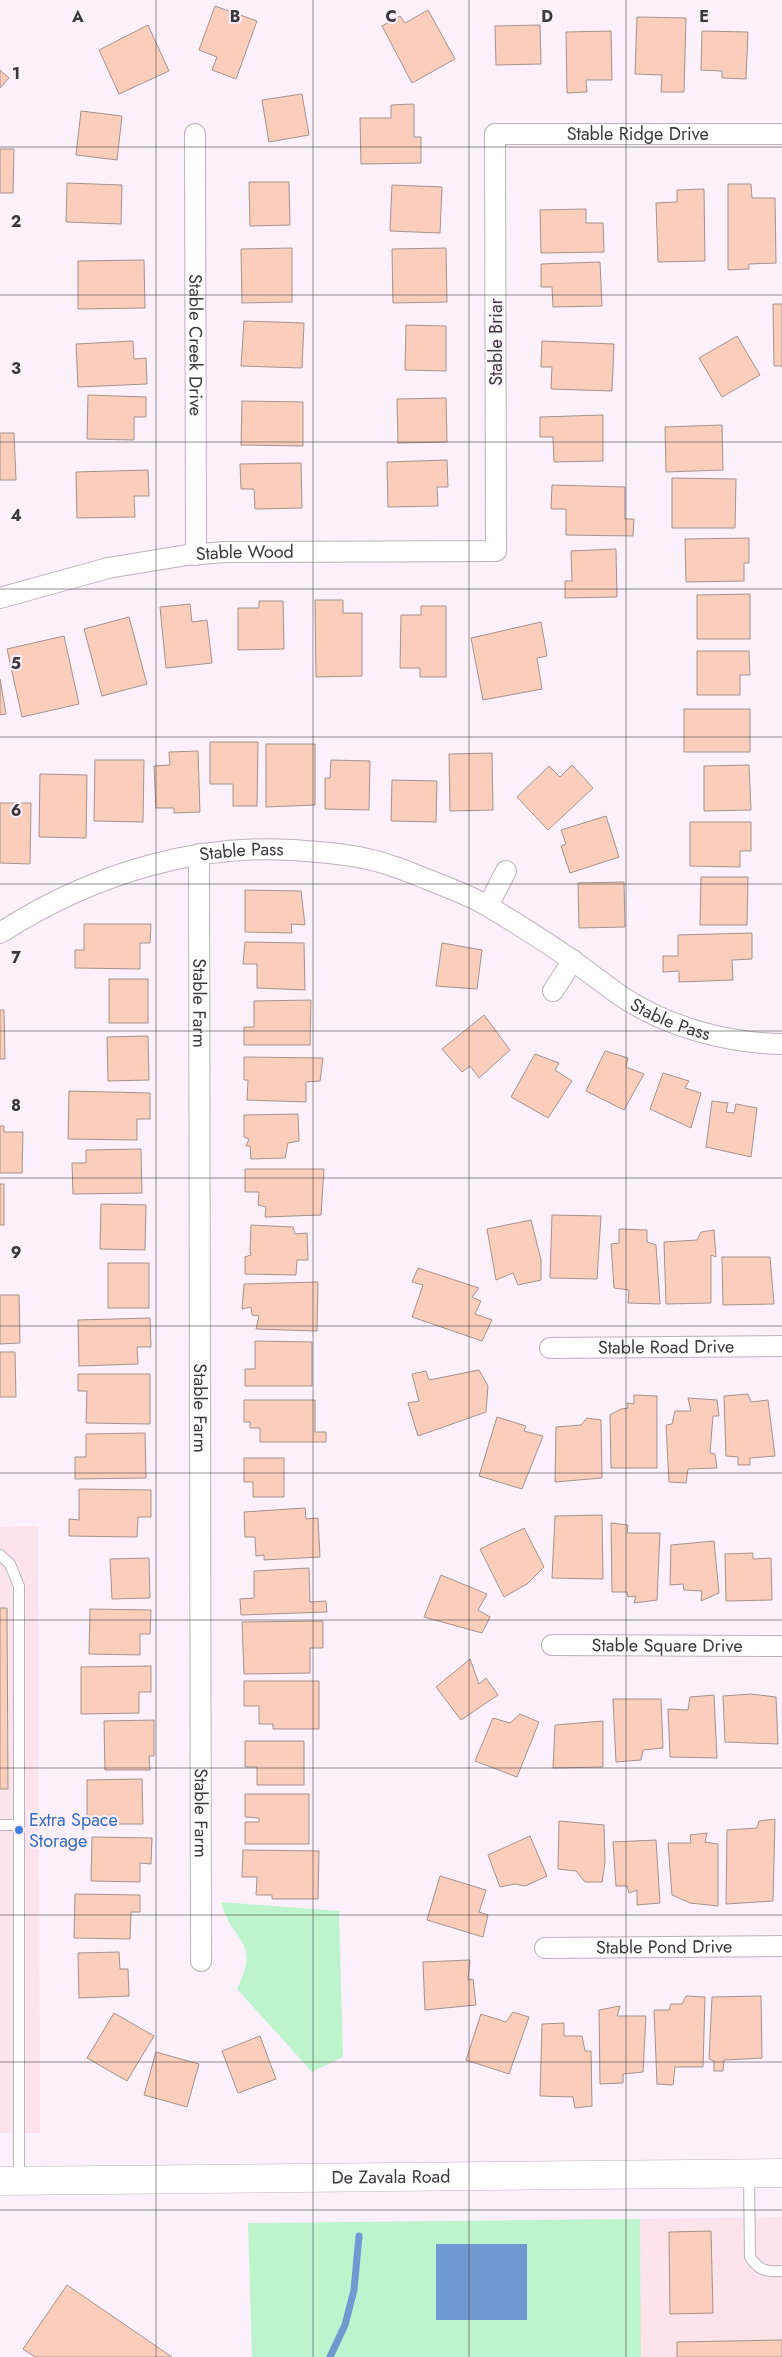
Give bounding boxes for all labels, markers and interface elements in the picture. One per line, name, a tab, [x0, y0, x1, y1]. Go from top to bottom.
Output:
text: A	[71, 5, 84, 28]
text: B	[230, 5, 240, 28]
text: C	[385, 5, 397, 28]
text: D	[541, 5, 553, 28]
text: E	[699, 5, 709, 28]
text: 1	[12, 62, 20, 85]
street label: Stable Ridge Drive	[567, 121, 709, 147]
text: 2	[11, 210, 21, 233]
street label: Stable Creek Drive	[182, 274, 209, 416]
street label: Stable Briar	[483, 297, 509, 386]
text: 3	[11, 357, 21, 380]
text: 4	[10, 504, 22, 527]
street label: Stable Wood	[195, 539, 294, 567]
text: 5	[11, 652, 21, 675]
text: 6	[11, 799, 21, 822]
street label: Stable Pass	[198, 836, 284, 868]
text: 7	[11, 946, 21, 969]
street label: Stable Farm	[186, 958, 212, 1048]
street label: Stable Pass	[625, 992, 713, 1047]
text: 8	[11, 1094, 21, 1117]
text: 9	[11, 1241, 21, 1264]
street label: Stable Road Drive	[598, 1333, 734, 1361]
street label: Stable Farm	[187, 1363, 213, 1453]
street label: Stable Square Drive	[591, 1632, 743, 1659]
street label: Stable Farm	[188, 1768, 214, 1858]
place label: Extra Space Storage	[29, 1807, 118, 1854]
marker: Extra Space Storage	[13, 1824, 25, 1836]
street label: Stable Pond Drive	[596, 1933, 732, 1961]
street label: De Zavala Road	[331, 2163, 451, 2191]

